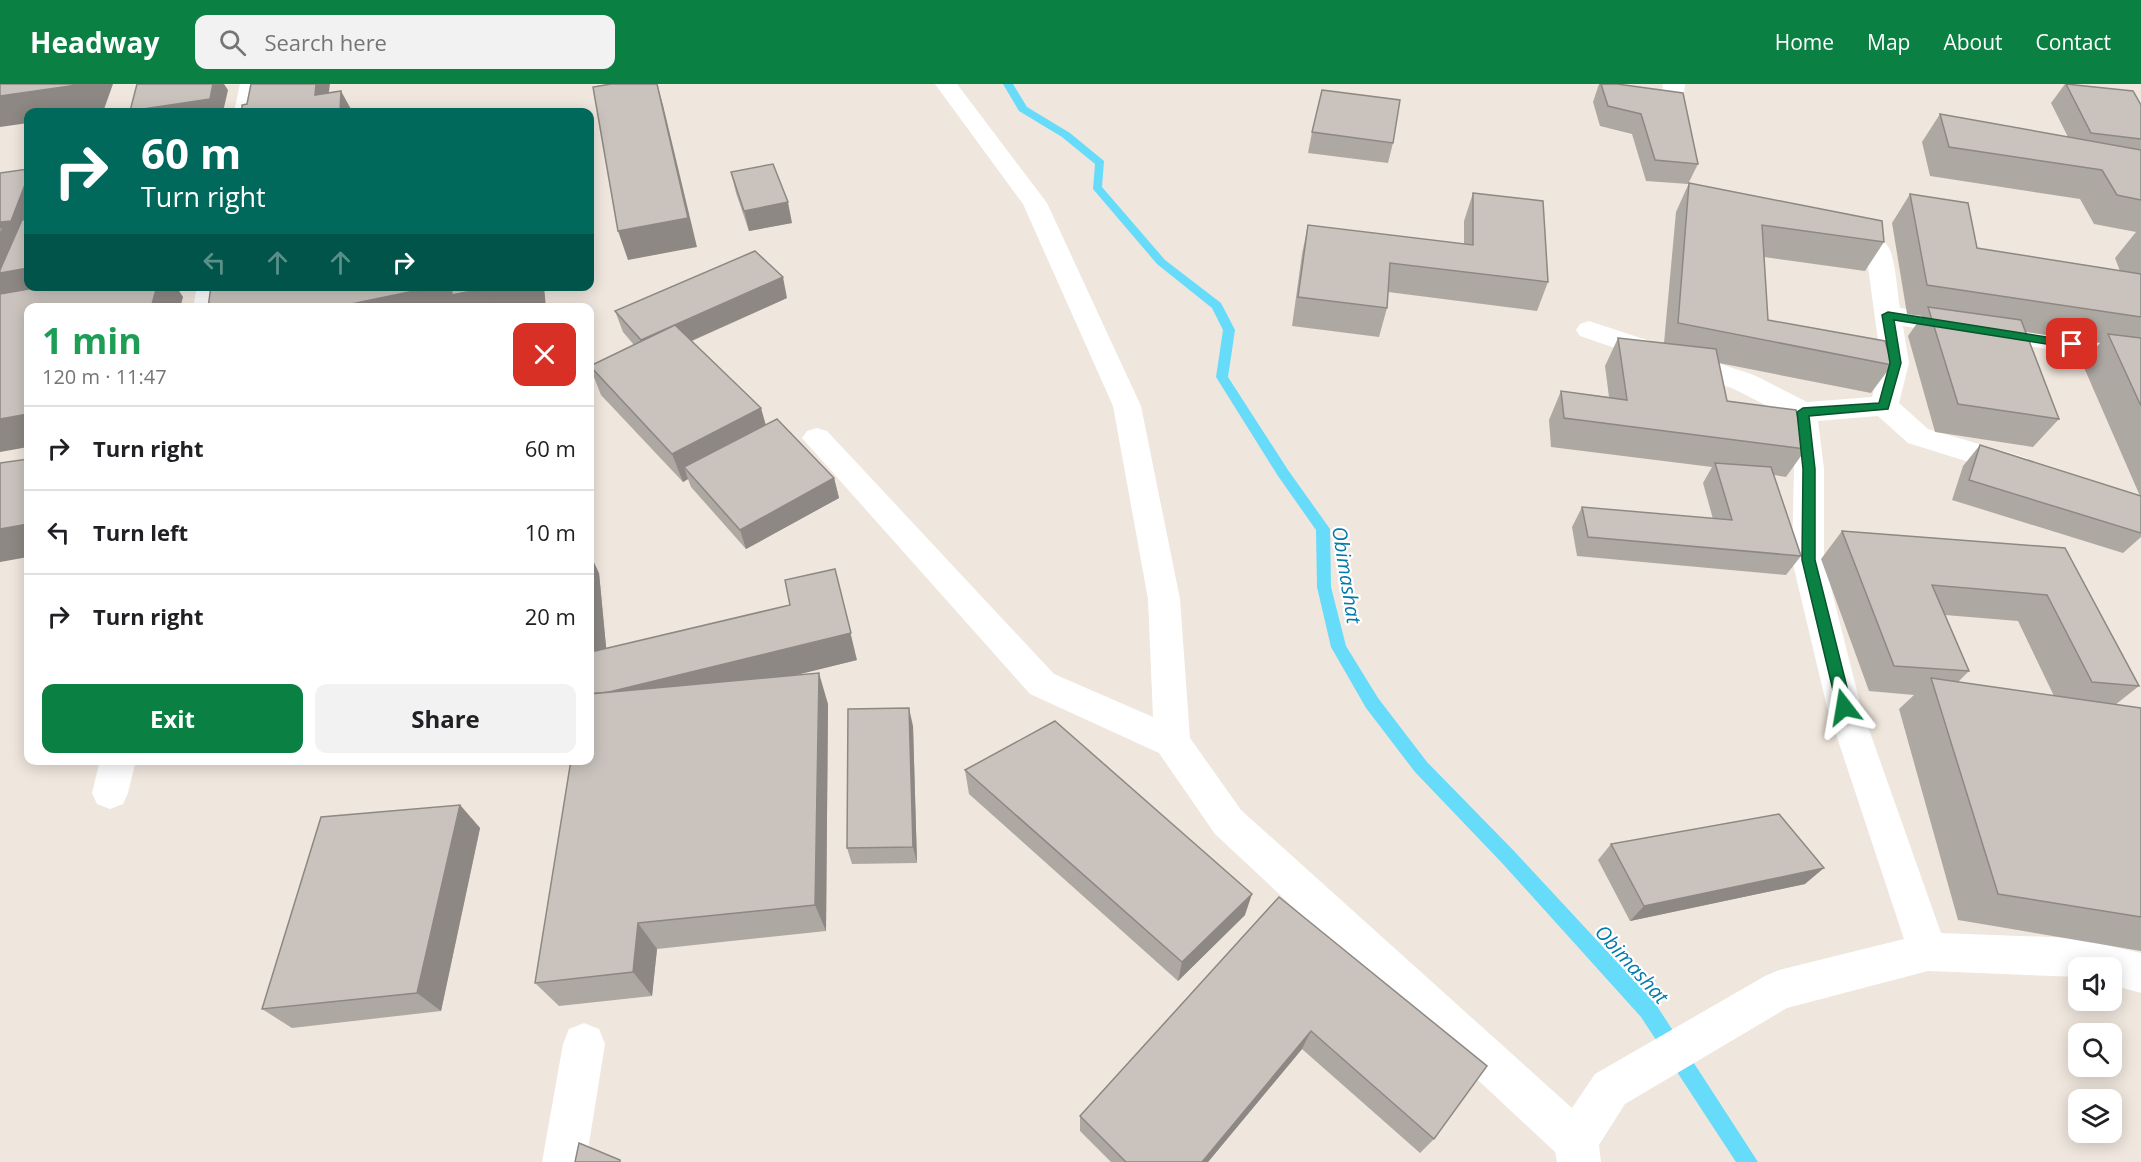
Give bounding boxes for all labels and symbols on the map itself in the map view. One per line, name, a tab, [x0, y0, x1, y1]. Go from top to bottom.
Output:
pin	[2046, 318, 2097, 369]
water label: Obimashat	[1326, 525, 1368, 627]
position arrow	[1812, 675, 1876, 739]
water label: Obimashat	[1589, 919, 1676, 1010]

